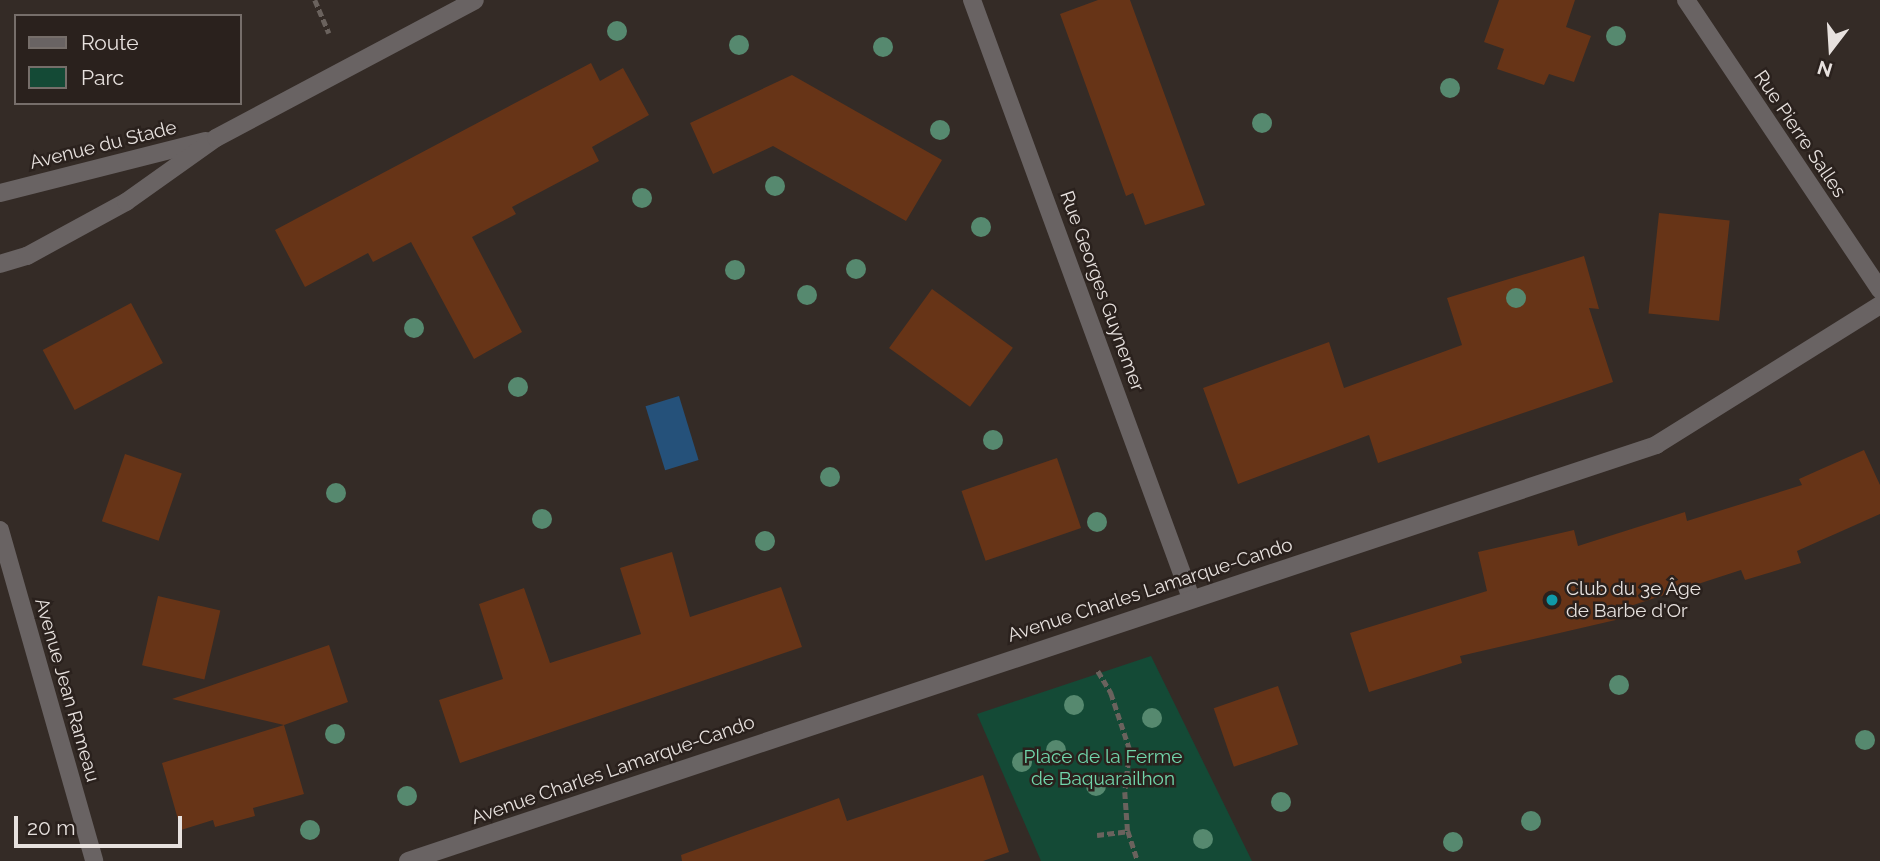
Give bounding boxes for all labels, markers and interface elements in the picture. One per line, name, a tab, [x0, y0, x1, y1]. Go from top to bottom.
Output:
legend	[14, 14, 242, 105]
north arrow	[1796, 14, 1866, 84]
text: Route	[81, 30, 139, 55]
text: N	[1815, 56, 1835, 82]
text: Parc	[81, 65, 124, 90]
street label: Rue Pierre Salles	[1749, 66, 1851, 202]
street label: Avenue du Stade	[27, 116, 179, 174]
street label: Rue Georges Guynemer	[1055, 188, 1149, 394]
street label: Avenue Charles Lamarque-Cando	[1005, 533, 1295, 647]
place label: Club du 3e Âge de Barbe d'Or	[1566, 578, 1702, 622]
marker: Club du 3e Âge de Barbe d'Or	[1544, 592, 1560, 608]
street label: Avenue Jean Rameau	[30, 595, 104, 785]
street label: Avenue Charles Lamarque-Cando	[468, 711, 758, 829]
park label: Place de la Ferme de Baquarailhon	[1024, 746, 1182, 790]
scale bar	[18, 802, 186, 846]
text: 20 m	[27, 815, 75, 840]

